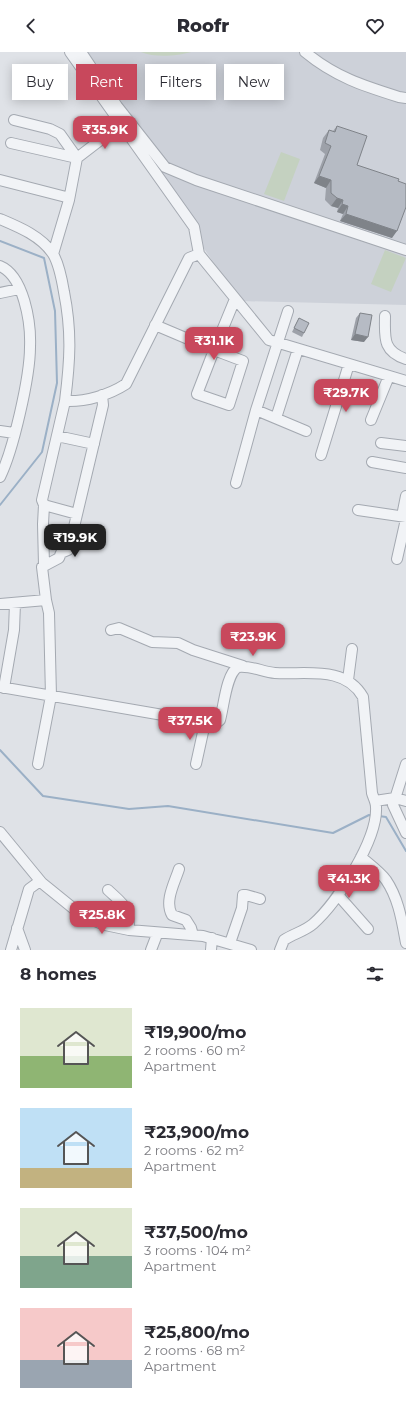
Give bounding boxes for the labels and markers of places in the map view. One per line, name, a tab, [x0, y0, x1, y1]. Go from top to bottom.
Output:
pin: ₹35.9K	[72, 116, 138, 150]
pin: ₹31.1K	[181, 327, 247, 361]
pin: ₹29.7K	[313, 379, 379, 413]
pin: ₹19.9K	[42, 524, 108, 558]
pin: ₹23.9K	[220, 623, 286, 657]
pin: ₹37.5K	[157, 707, 223, 741]
pin: ₹41.3K	[316, 865, 382, 899]
pin: ₹25.8K	[69, 901, 135, 935]

